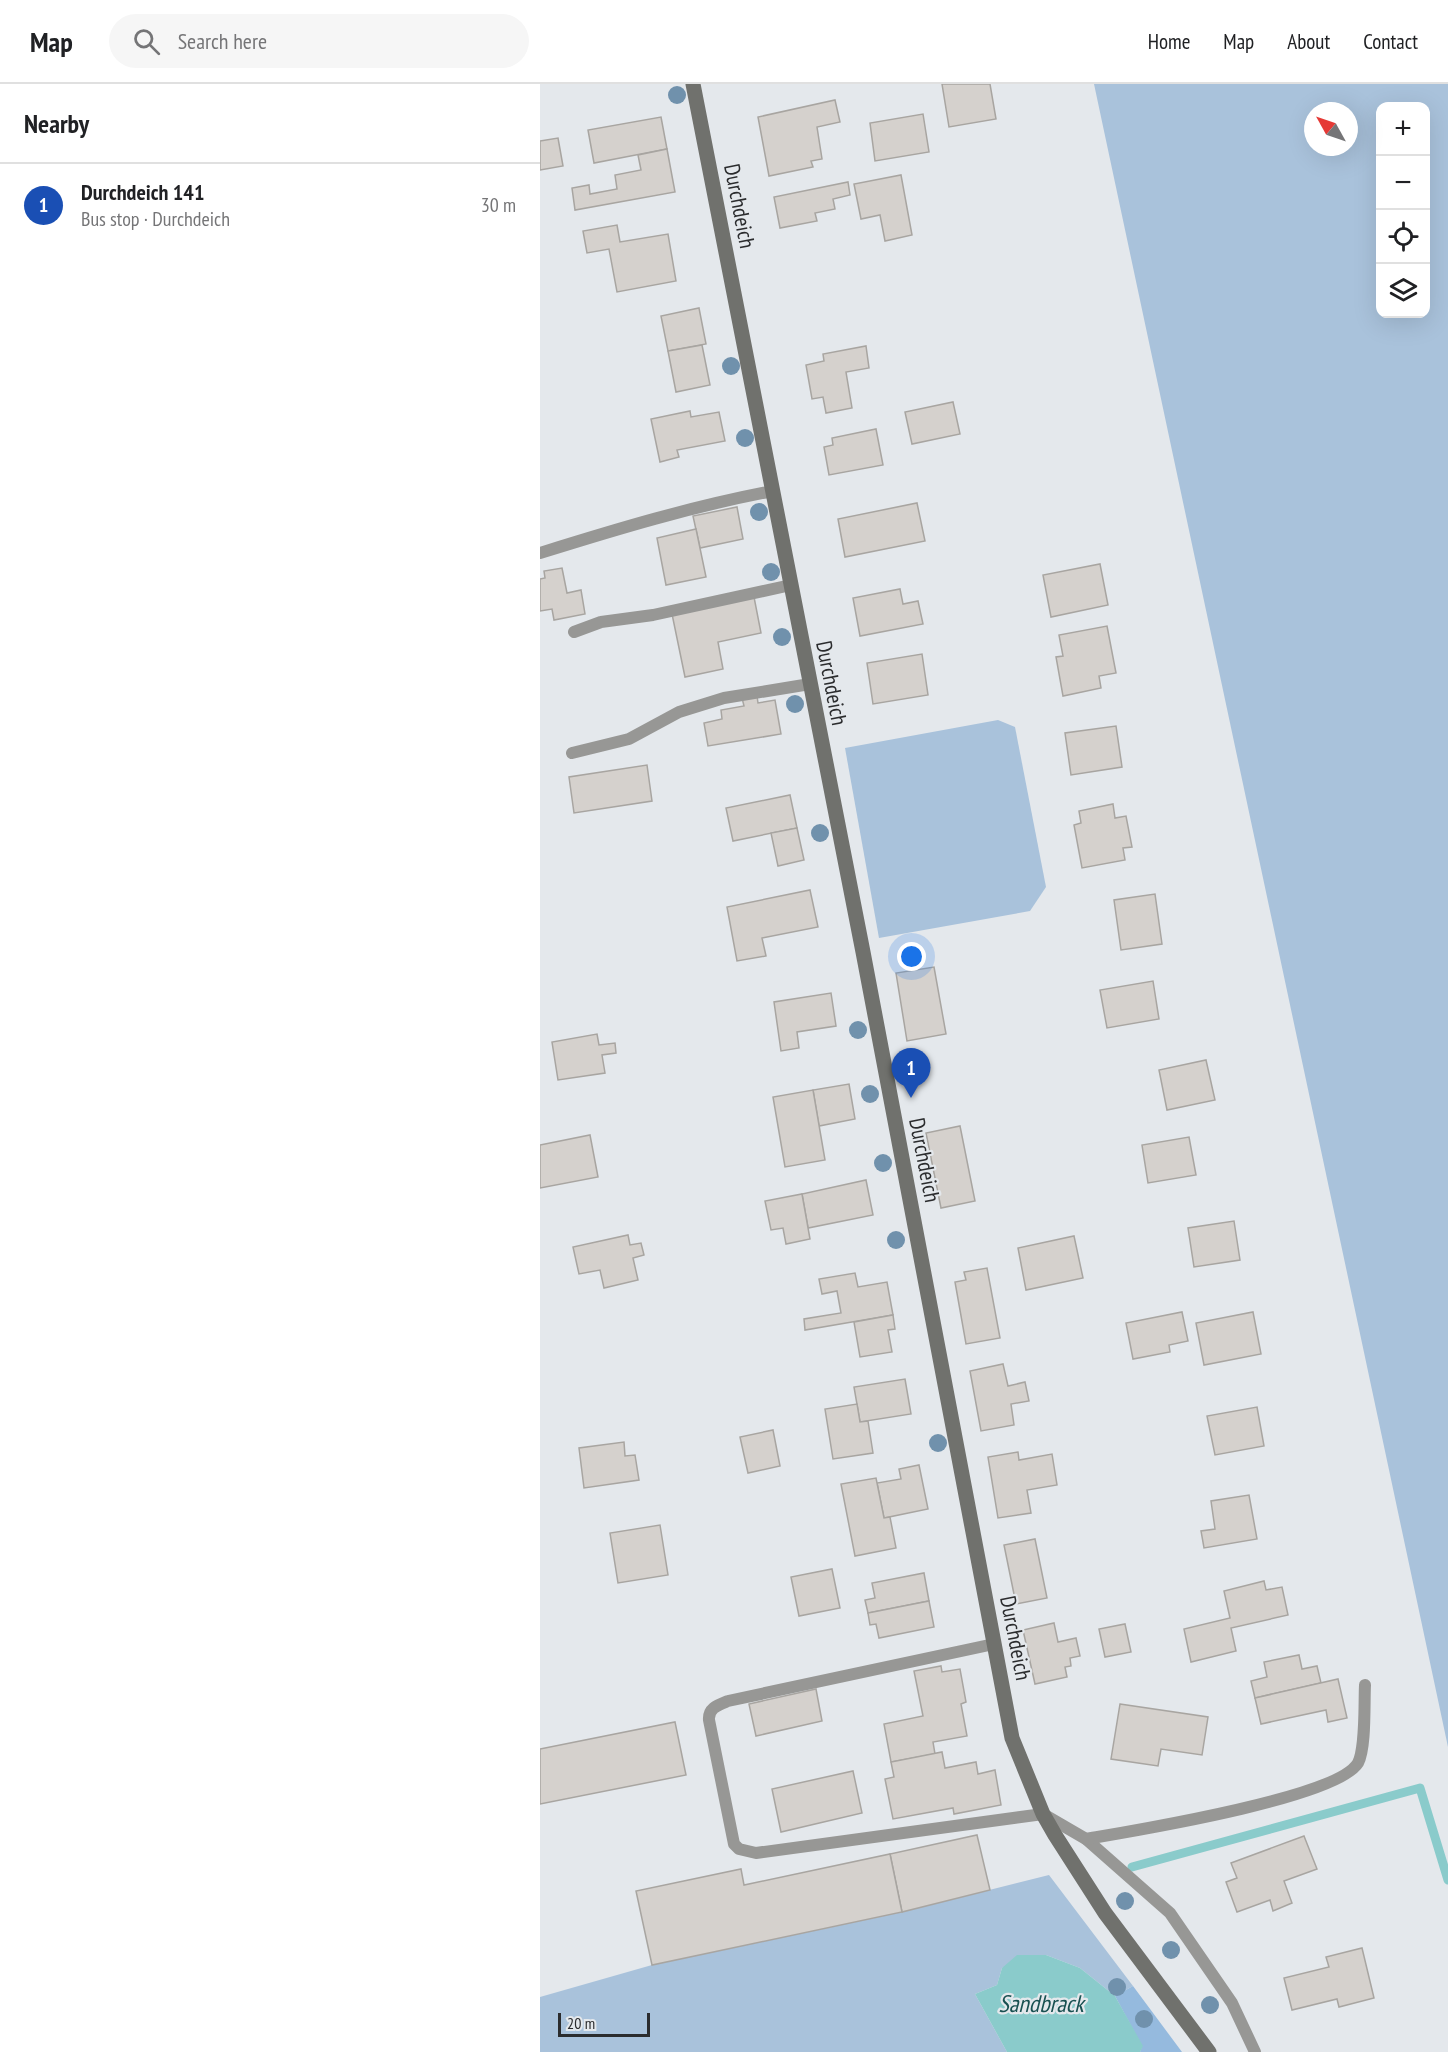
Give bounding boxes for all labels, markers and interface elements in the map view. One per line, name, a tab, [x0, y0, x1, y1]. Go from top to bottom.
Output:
search box	[109, 14, 529, 68]
text: Map	[30, 23, 73, 60]
icon: search	[130, 25, 163, 58]
text: Search here	[178, 27, 267, 55]
text: Home	[1148, 28, 1190, 55]
text: Map	[1223, 28, 1254, 55]
text: About	[1287, 28, 1330, 55]
text: Contact	[1363, 28, 1418, 55]
north arrow	[1304, 102, 1358, 156]
map controls	[1376, 102, 1430, 318]
button: +	[1376, 102, 1430, 156]
text: Nearby	[24, 107, 89, 140]
button: −	[1376, 156, 1430, 210]
street label: Durchdeich	[718, 161, 762, 251]
text: Durchdeich 141	[81, 178, 204, 206]
text: 1	[39, 192, 48, 218]
text: 30 m	[481, 192, 516, 218]
text: Bus stop · Durchdeich	[81, 206, 230, 232]
button: locate	[1376, 210, 1430, 264]
button: layers	[1376, 264, 1430, 318]
street label: Durchdeich	[810, 638, 854, 728]
your location	[897, 942, 926, 971]
pin: 1	[892, 1048, 931, 1098]
street label: Durchdeich	[903, 1115, 947, 1205]
street label: Durchdeich	[994, 1593, 1038, 1683]
water label: Sandbrack	[998, 1988, 1086, 2019]
scale bar	[558, 2010, 650, 2038]
text: 20 m	[567, 2013, 595, 2033]

